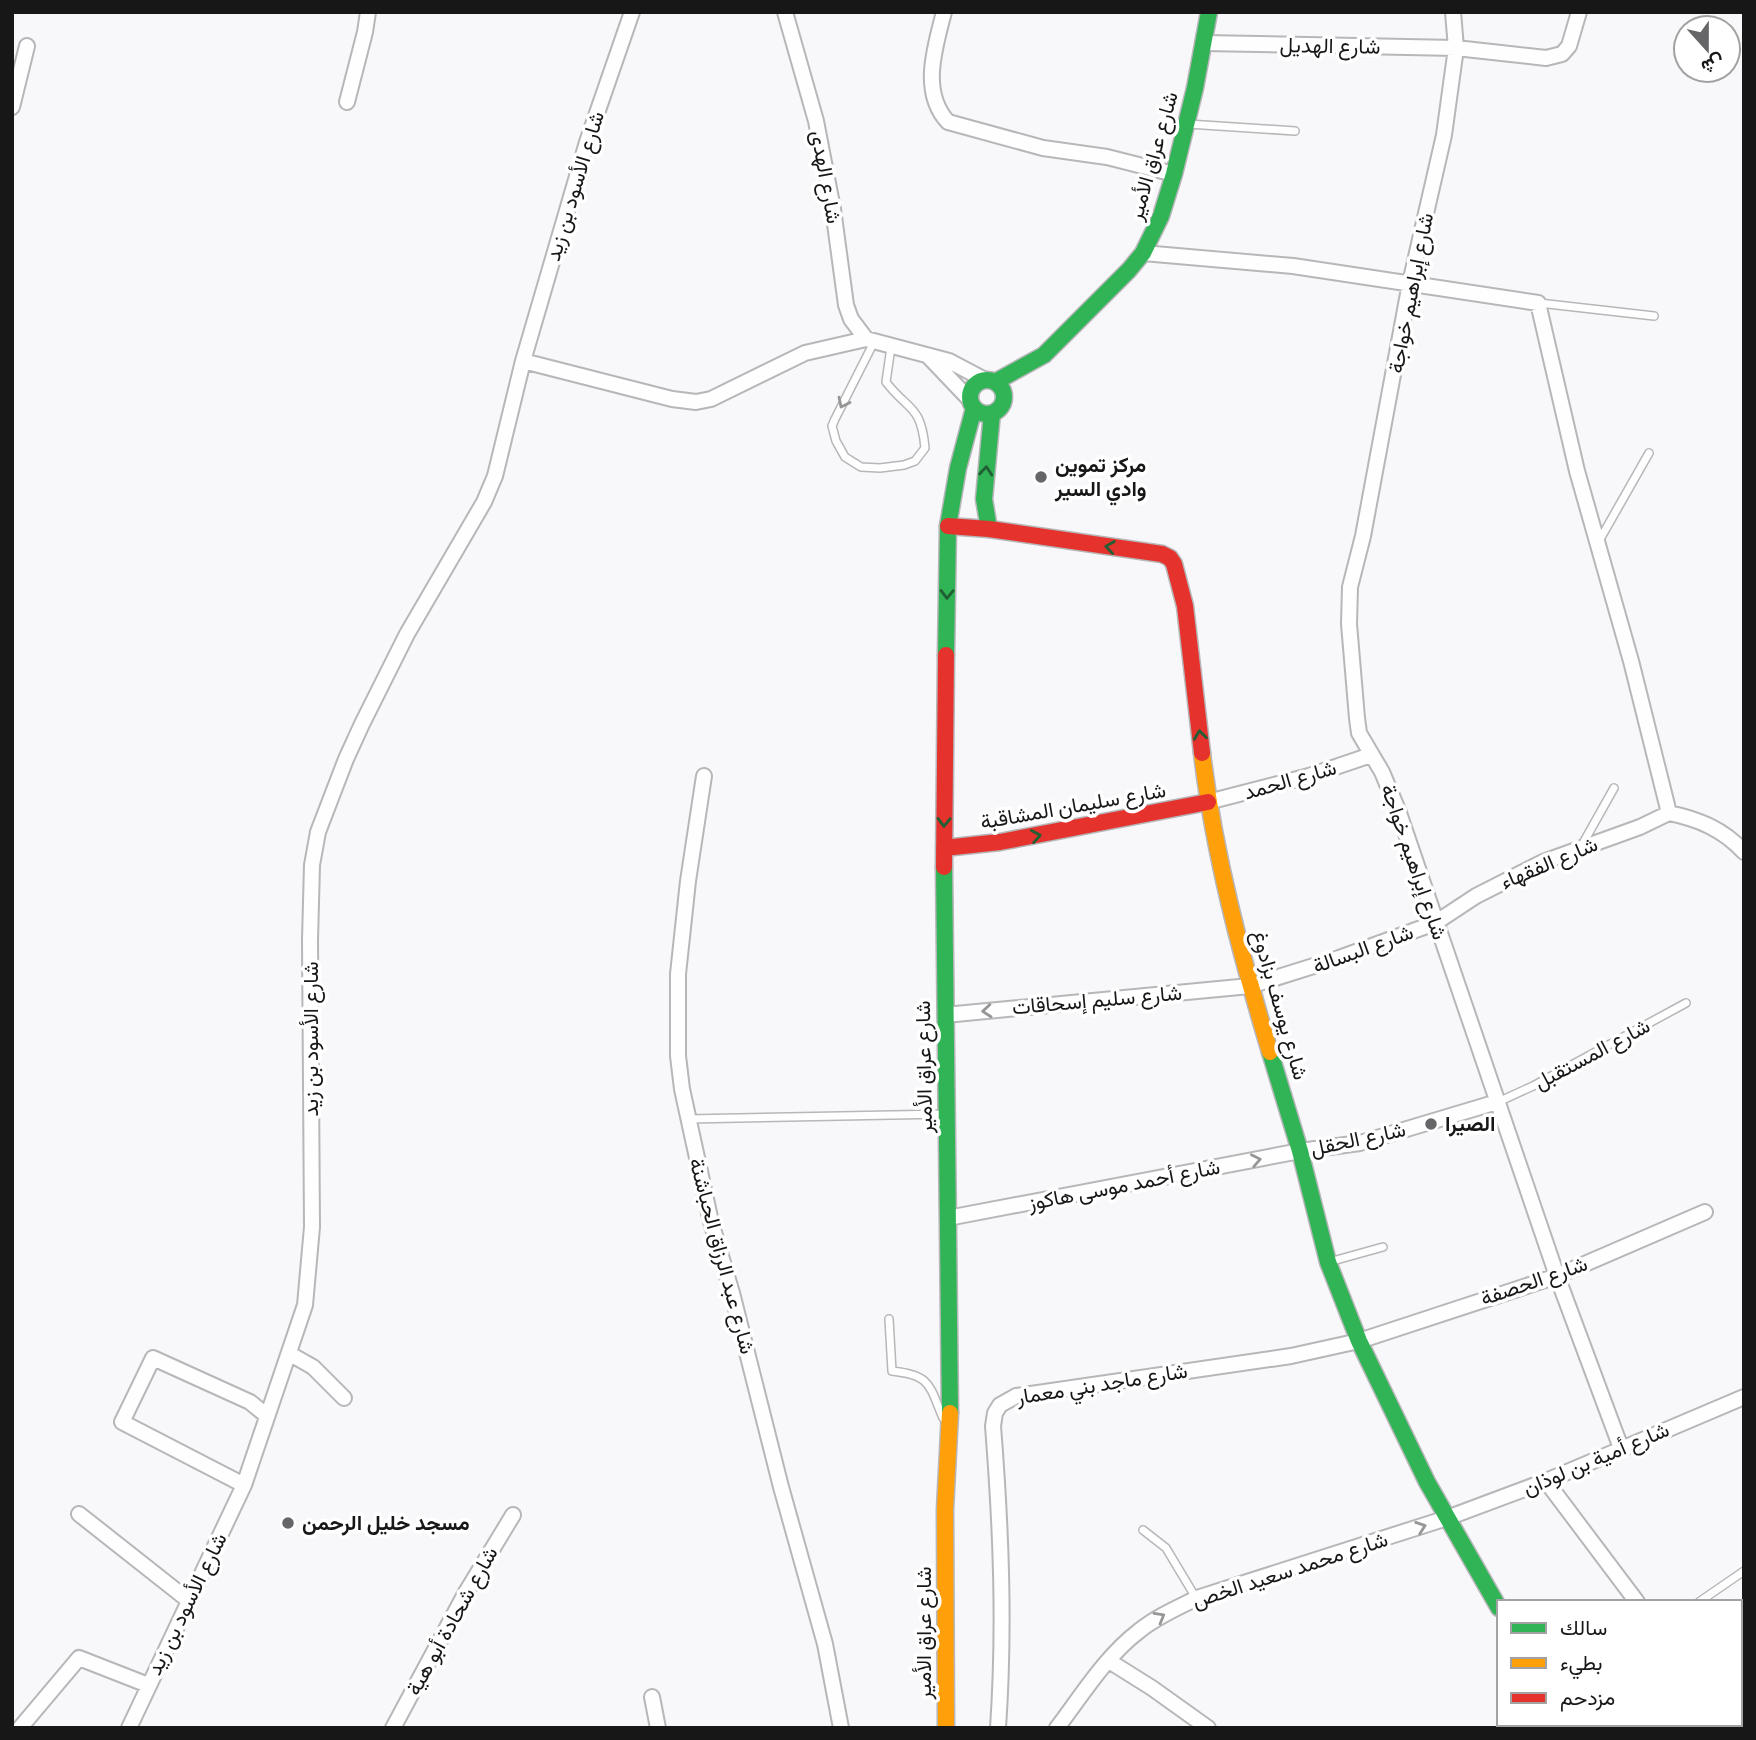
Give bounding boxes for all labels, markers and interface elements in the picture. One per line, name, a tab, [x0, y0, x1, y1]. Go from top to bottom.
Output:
north arrow	[1672, 14, 1742, 84]
street label: شارع الهديل	[1279, 32, 1381, 61]
text: ش	[1698, 49, 1728, 79]
street label: شارع عراق الأمير	[1122, 89, 1185, 225]
street label: شارع الأسود بن زيد	[540, 108, 611, 264]
street label: شارع الهدى	[804, 128, 847, 226]
street label: شارع إبراهيم خواجة	[1383, 211, 1440, 376]
one-way arrow	[838, 395, 852, 408]
place label: مركز تموين وادي السير	[1054, 452, 1147, 506]
one-way arrow	[978, 466, 993, 477]
marker: مركز تموين وادي السير	[1033, 469, 1049, 485]
one-way arrow	[1104, 539, 1116, 554]
one-way arrow	[939, 589, 955, 600]
one-way arrow	[1193, 729, 1208, 740]
street label: شارع الحمد	[1241, 754, 1340, 807]
street label: شارع سليمان المشاقبة	[978, 777, 1168, 836]
street label: شارع إبراهيم خواجة	[1374, 781, 1453, 944]
one-way arrow	[936, 817, 952, 827]
one-way arrow	[1030, 829, 1042, 844]
street label: شارع الفقهاء	[1496, 831, 1602, 896]
street label: شارع البسالة	[1309, 919, 1417, 980]
street label: شارع يوسف بزادوغ	[1245, 927, 1314, 1083]
street label: شارع الأسود بن زيد	[298, 961, 325, 1117]
street label: شارع سليم إسحاقات	[1011, 980, 1183, 1021]
street label: شارع عراق الأمير	[910, 1000, 939, 1135]
one-way arrow	[981, 1003, 992, 1018]
street label: شارع المستقبل	[1530, 1013, 1655, 1096]
place label: الصيرا	[1445, 1111, 1495, 1137]
street label: شارع الحقل	[1308, 1116, 1408, 1163]
marker: الصيرا	[1423, 1116, 1439, 1132]
one-way arrow	[1250, 1153, 1262, 1168]
street label: شارع أحمد موسى هاكوز	[1025, 1154, 1222, 1218]
street label: شارع عبد الرزاق الحباشنة	[682, 1155, 761, 1357]
street label: شارع الحصفة	[1477, 1251, 1591, 1312]
street label: شارع ماجد بني معمار	[1014, 1358, 1190, 1414]
street label: شارع أمية بن لوذان	[1519, 1416, 1674, 1502]
place label: مسجد خليل الرحمن	[302, 1510, 470, 1536]
marker: مسجد خليل الرحمن	[280, 1515, 296, 1531]
one-way arrow	[1415, 1521, 1427, 1535]
street label: شارع محمد سعيد الخص	[1189, 1526, 1391, 1615]
street label: شارع الأسود بن زيد	[141, 1529, 234, 1680]
street label: شارع شحادة أبو هية	[400, 1542, 504, 1700]
street label: شارع عراق الأمير	[911, 1567, 938, 1700]
legend	[1497, 1600, 1742, 1726]
one-way arrow	[1153, 1612, 1165, 1625]
text: سالك	[1560, 1615, 1607, 1641]
text: بطيء	[1560, 1650, 1603, 1680]
text: مزدحم	[1560, 1685, 1615, 1712]

